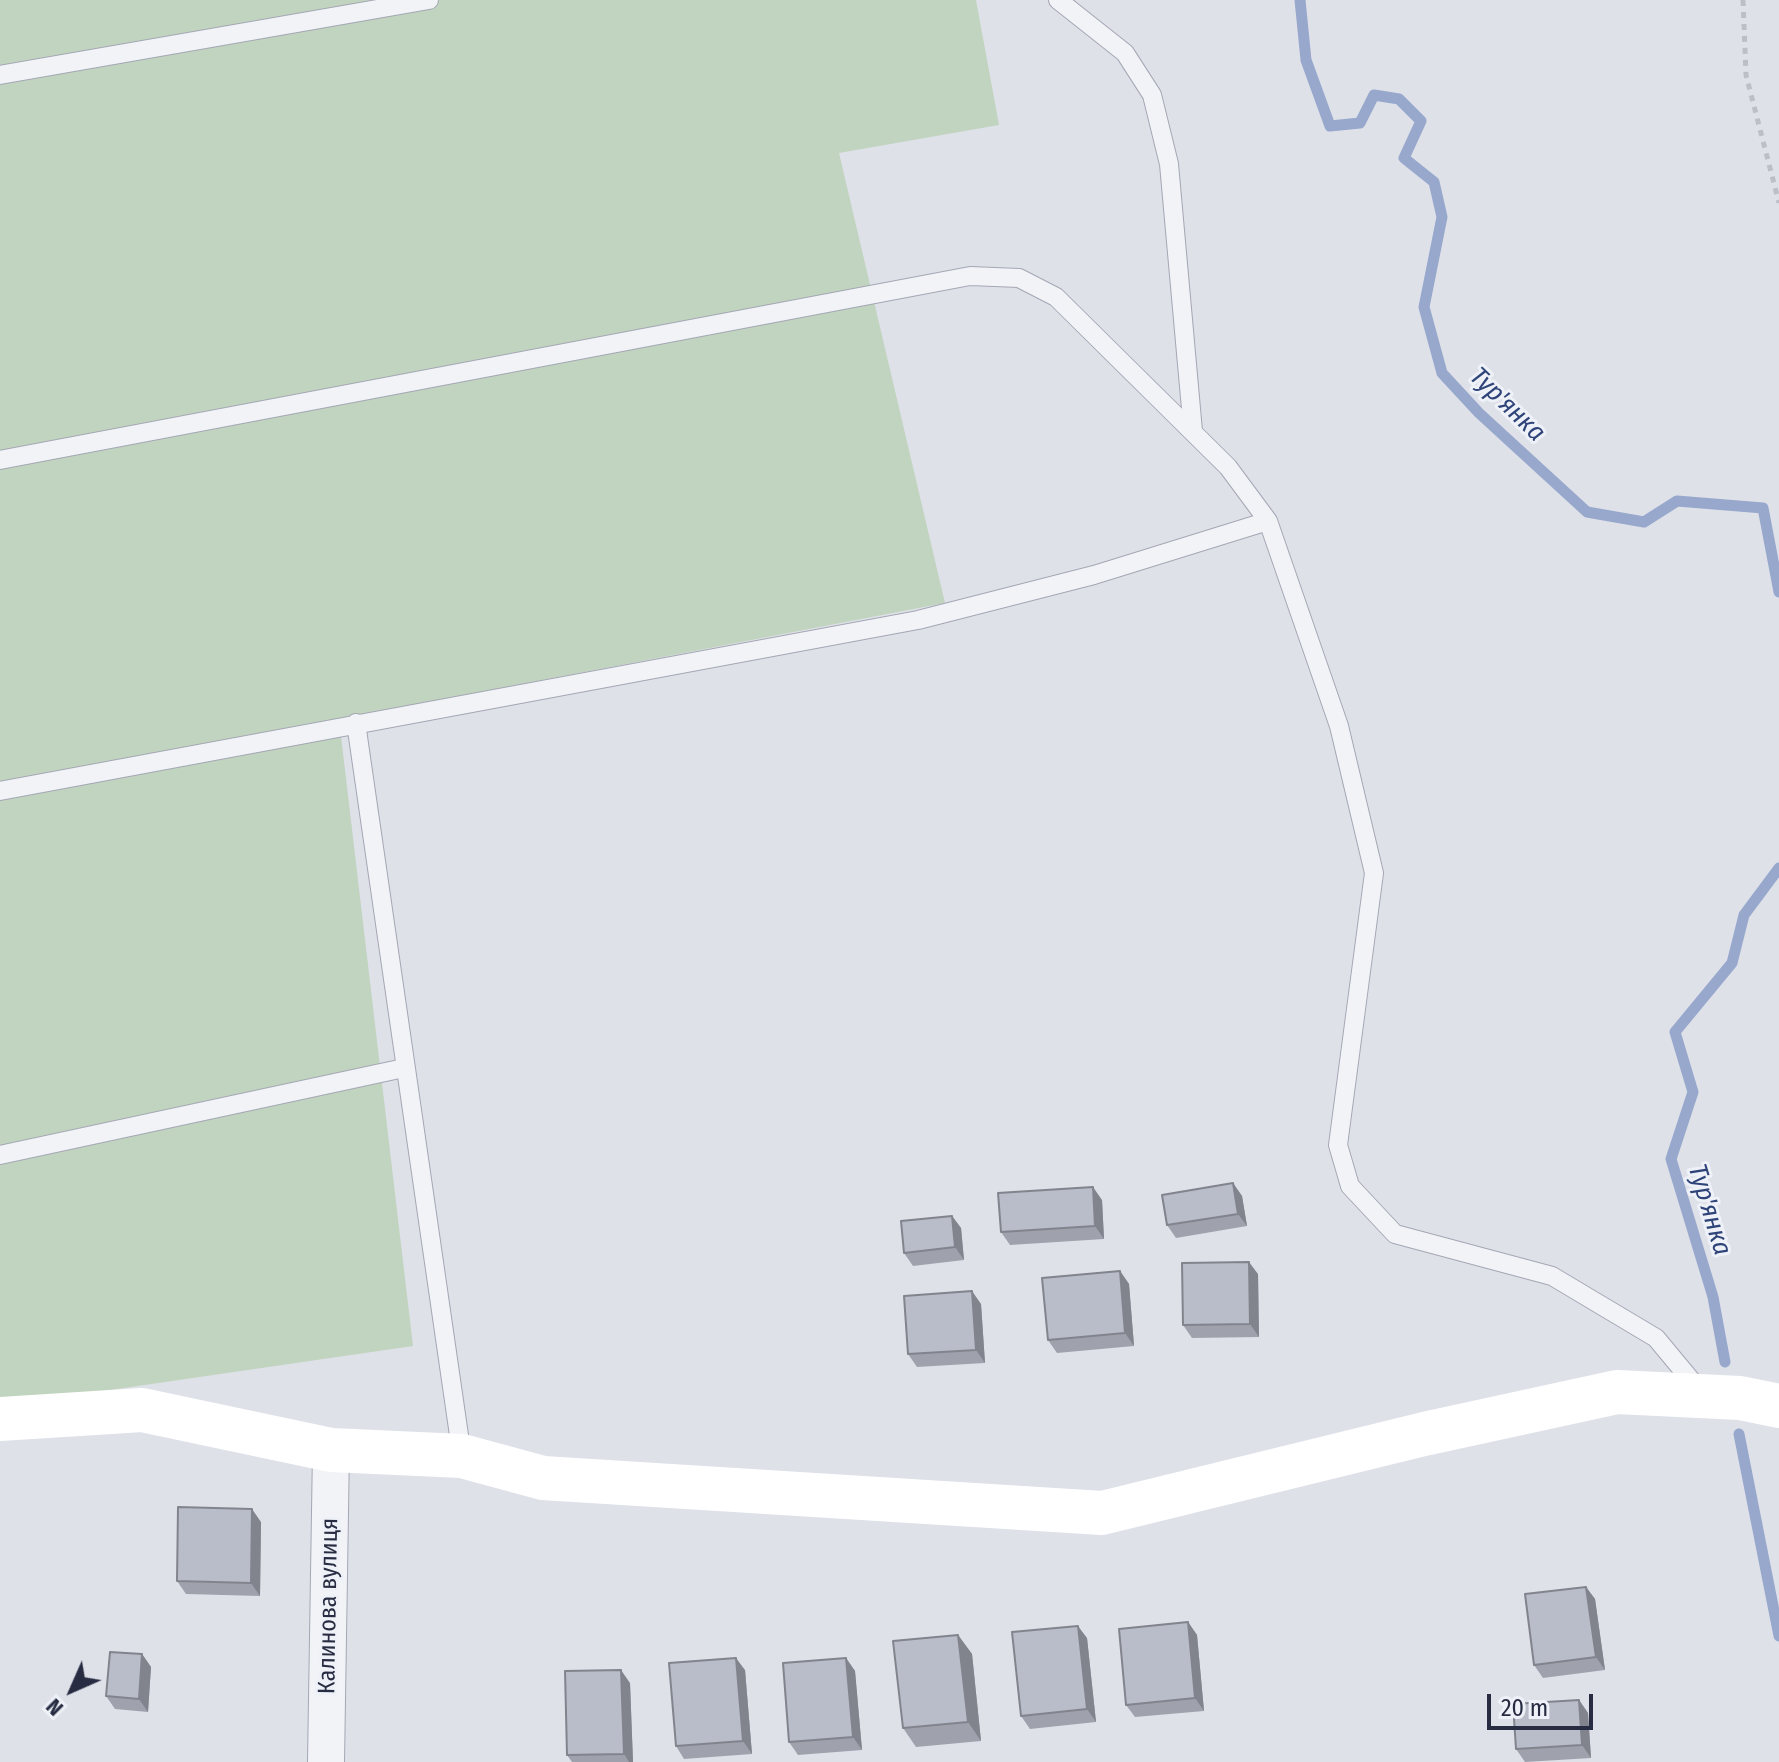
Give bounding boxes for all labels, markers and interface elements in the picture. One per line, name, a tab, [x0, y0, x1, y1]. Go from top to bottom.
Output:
water label: Тур'янка	[1463, 361, 1551, 449]
water label: Тур'янка	[1680, 1161, 1738, 1259]
street label: Калинова вулиця	[313, 1518, 345, 1694]
north arrow	[32, 1650, 112, 1730]
scale bar	[1491, 1678, 1597, 1728]
text: N	[40, 1693, 69, 1722]
text: 20 m	[1501, 1694, 1548, 1722]

